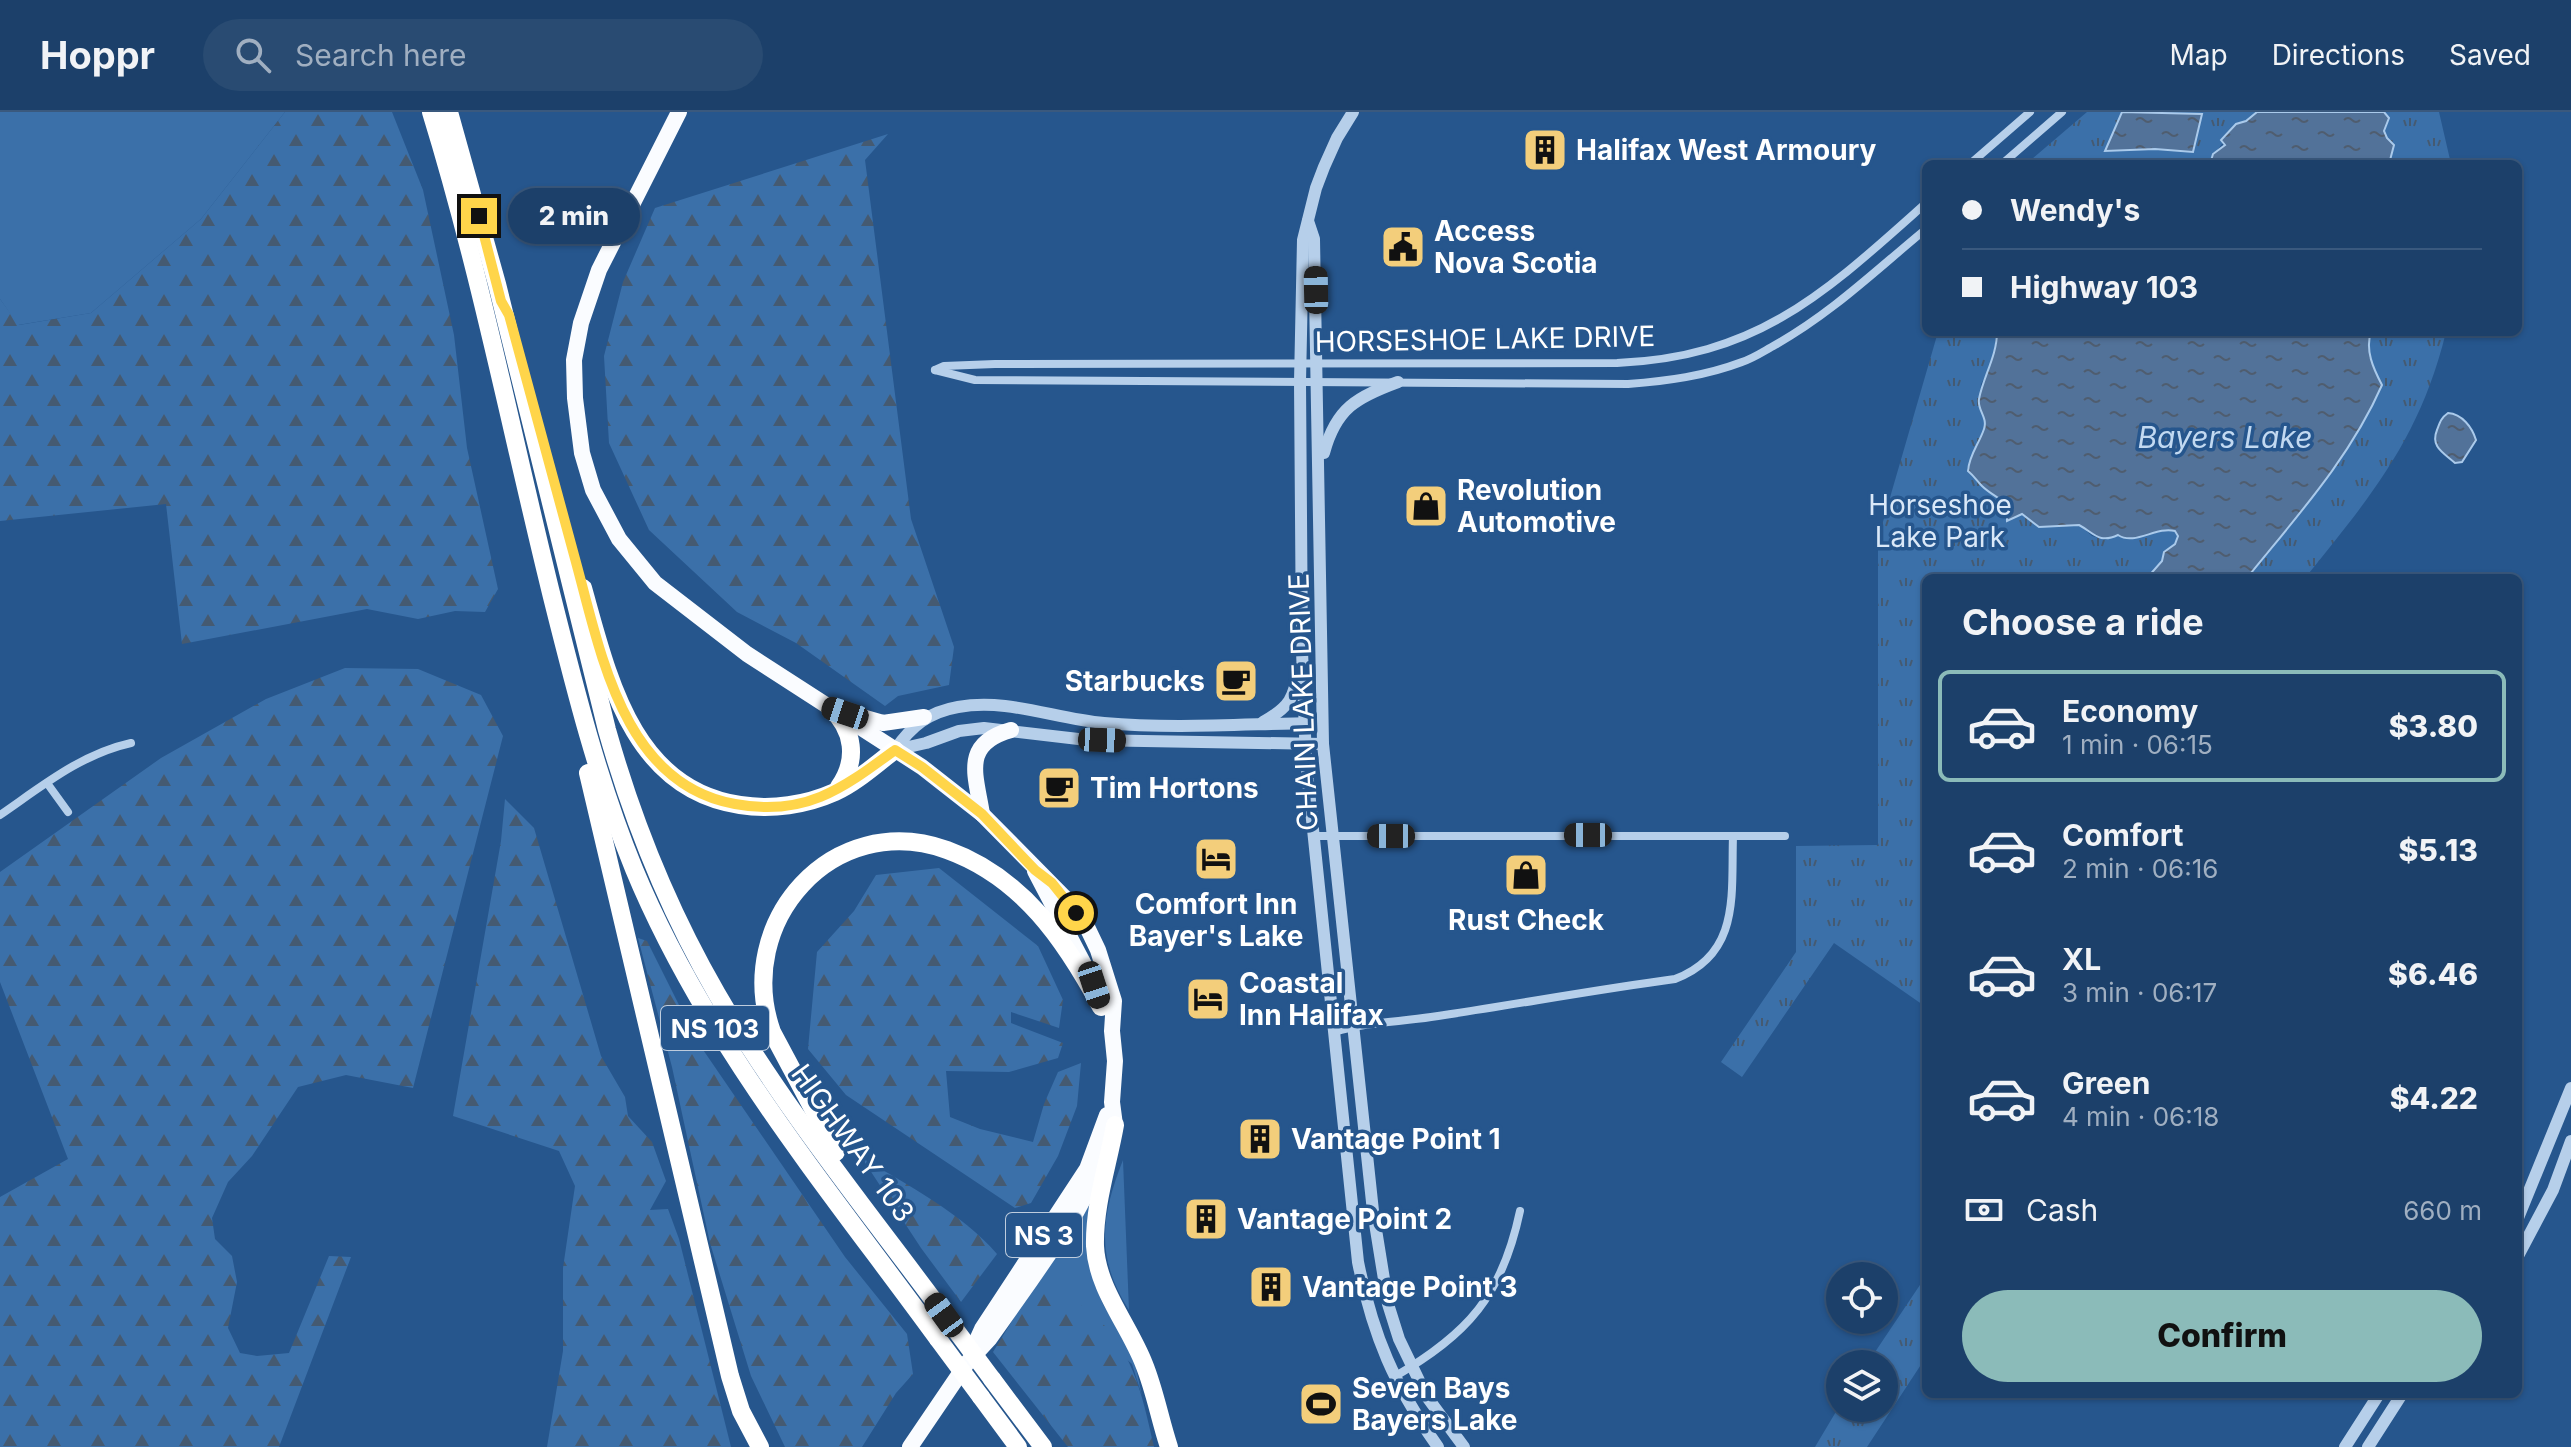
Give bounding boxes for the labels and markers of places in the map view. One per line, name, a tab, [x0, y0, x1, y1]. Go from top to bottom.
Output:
building icon: Halifax West Armoury	[1521, 126, 1569, 174]
place label: Halifax West Armoury	[1576, 133, 1876, 167]
place label: Access Nova Scotia	[1434, 214, 1598, 280]
public building icon: Access Nova Scotia	[1379, 223, 1427, 271]
place label: Revolution Automotive	[1457, 473, 1616, 539]
shop icon: Revolution Automotive	[1402, 482, 1450, 530]
cafe icon: Starbucks	[1212, 657, 1260, 705]
place label: Starbucks	[1065, 664, 1205, 698]
cafe icon: Tim Hortons	[1035, 764, 1083, 812]
place label: Tim Hortons	[1090, 771, 1259, 805]
hotel icon: Comfort Inn Bayer's Lake	[1192, 835, 1240, 883]
shop icon: Rust Check	[1502, 851, 1550, 899]
place label: Comfort Inn Bayer's Lake	[1129, 887, 1303, 953]
place label: Rust Check	[1448, 903, 1605, 937]
place label: Coastal Inn Halifax	[1239, 966, 1384, 1032]
hotel icon: Coastal Inn Halifax	[1184, 975, 1232, 1023]
building icon: Vantage Point 1	[1236, 1115, 1284, 1163]
place label: Vantage Point 1	[1291, 1122, 1501, 1156]
building icon: Vantage Point 2	[1182, 1195, 1230, 1243]
place label: Vantage Point 2	[1237, 1202, 1452, 1236]
building icon: Vantage Point 3	[1247, 1263, 1295, 1311]
place label: Vantage Point 3	[1302, 1270, 1518, 1304]
place label: Seven Bays Bayers Lake	[1352, 1371, 1517, 1437]
sports icon: Seven Bays Bayers Lake	[1297, 1380, 1345, 1428]

